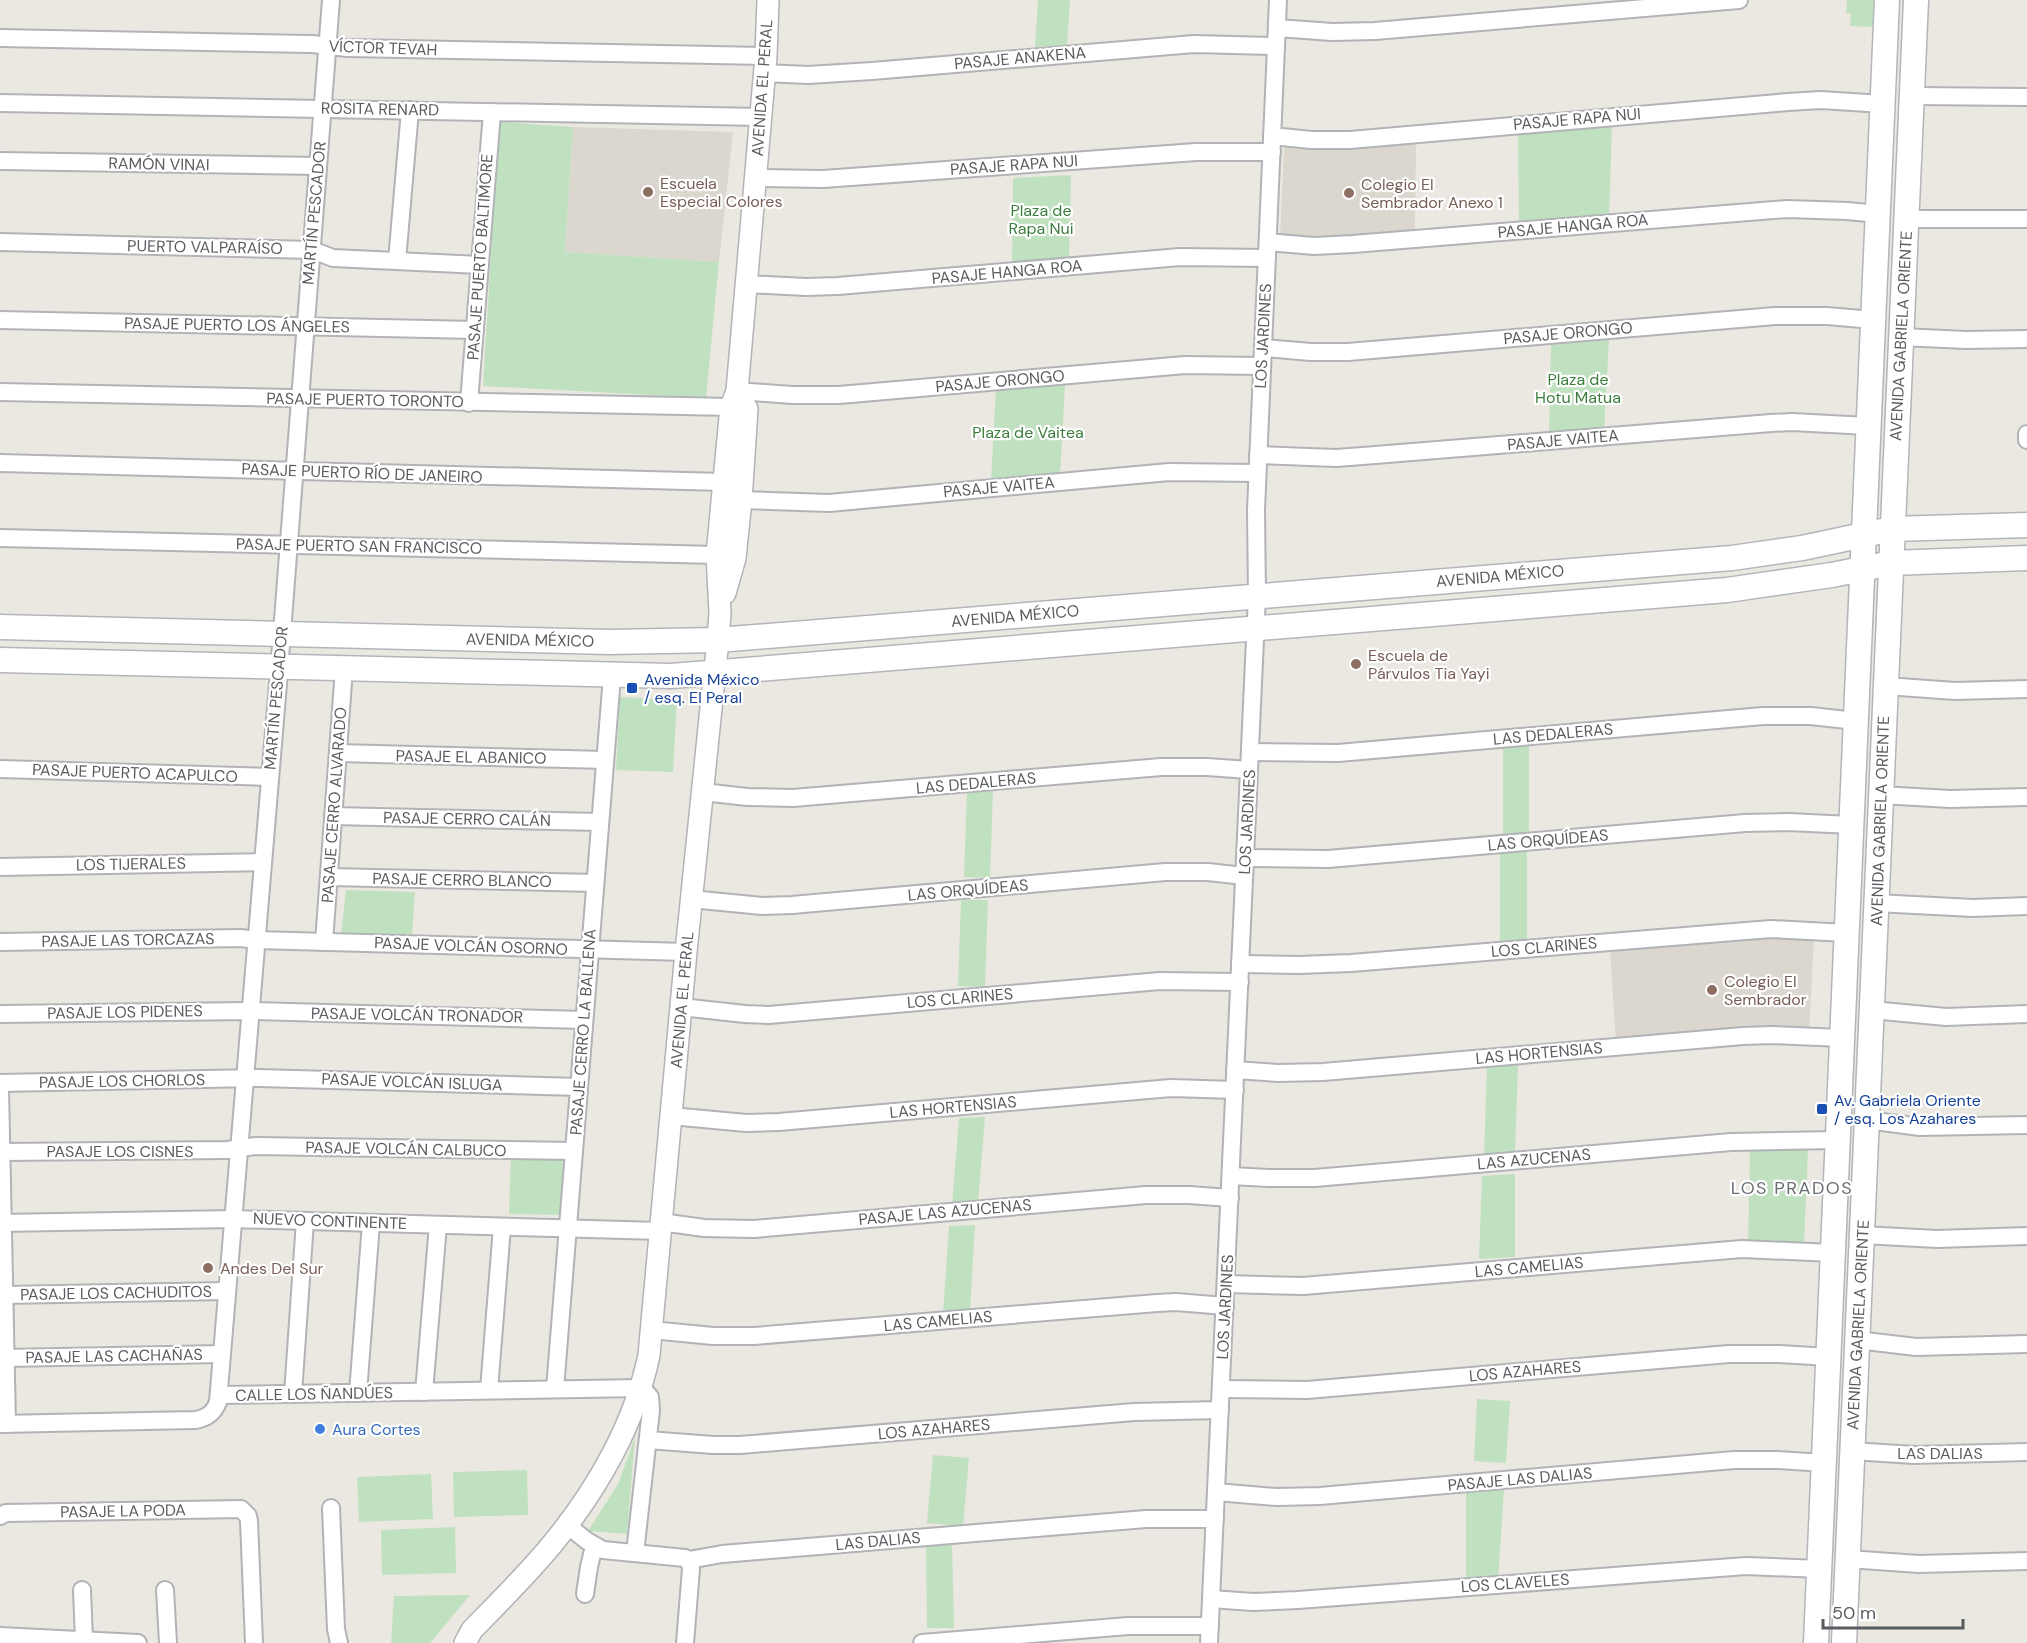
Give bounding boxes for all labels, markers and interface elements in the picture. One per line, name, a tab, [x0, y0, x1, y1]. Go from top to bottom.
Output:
street label: AVENIDA EL PERAL	[747, 19, 777, 157]
street label: VÍCTOR TEVAH	[328, 36, 438, 60]
street label: PASAJE ANAKENA	[953, 42, 1087, 74]
street label: ROSITA RENARD	[321, 97, 439, 121]
street label: PASAJE RAPA NUI	[1512, 103, 1642, 135]
street label: MARTÍN PESCADOR	[297, 140, 331, 286]
street label: PASAJE RAPA NUI	[949, 150, 1079, 180]
street label: RAMÓN VINAI	[108, 153, 210, 175]
street label: PASAJE PUERTO BALTIMORE	[462, 153, 498, 361]
place label: Escuela Especial Colores	[660, 173, 782, 212]
place label: Colegio El Sembrador Anexo 1	[1361, 174, 1503, 213]
marker: Escuela Especial Colores	[641, 185, 655, 199]
marker: Colegio El Sembrador Anexo 1	[1342, 186, 1356, 200]
park label: Plaza de Rapa Nui	[1008, 200, 1074, 239]
street label: PASAJE HANGA ROA	[1497, 209, 1650, 243]
street label: AVENIDA GABRIELA ORIENTE	[1885, 230, 1917, 442]
street label: PUERTO VALPARAÍSO	[127, 235, 283, 259]
street label: PASAJE HANGA ROA	[931, 255, 1084, 289]
street label: LOS JARDINES	[1250, 283, 1276, 389]
street label: PASAJE PUERTO LOS ÁNGELES	[124, 313, 350, 337]
street label: PASAJE ORONGO	[1503, 317, 1633, 349]
street label: PASAJE ORONGO	[935, 365, 1065, 397]
park label: Plaza de Hotu Matua	[1535, 369, 1621, 408]
street label: PASAJE PUERTO TORONTO	[266, 388, 464, 412]
park label: Plaza de Vaitea	[972, 422, 1084, 443]
street label: PASAJE VAITEA	[1506, 425, 1620, 455]
street label: PASAJE PUERTO RÍO DE JANEIRO	[241, 458, 483, 488]
street label: PASAJE VAITEA	[942, 472, 1056, 502]
street label: PASAJE PUERTO SAN FRANCISCO	[236, 533, 482, 559]
street label: AVENIDA MÉXICO	[1435, 560, 1565, 592]
street label: AVENIDA MÉXICO	[950, 600, 1080, 632]
street label: MARTÍN PESCADOR	[259, 625, 293, 771]
street label: AVENIDA MÉXICO	[466, 628, 594, 652]
place label: Escuela de Párvulos Tia Yayi	[1368, 645, 1490, 684]
marker: Escuela de Párvulos Tia Yayi	[1349, 657, 1363, 671]
place label: Avenida México / esq. El Peral	[644, 669, 760, 708]
marker: Avenida México / esq. El Peral	[625, 681, 639, 695]
street label: PASAJE CERRO ALVARADO	[317, 706, 351, 904]
street label: AVENIDA GABRIELA ORIENTE	[1866, 715, 1894, 927]
street label: LAS DEDALERAS	[1492, 718, 1614, 750]
street label: PASAJE EL ABANICO	[395, 745, 547, 769]
street label: PASAJE PUERTO ACAPULCO	[32, 759, 238, 787]
street label: LAS DEDALERAS	[915, 767, 1037, 799]
street label: LOS JARDINES	[1234, 769, 1260, 875]
street label: PASAJE CERRO CALÁN	[383, 807, 551, 831]
street label: LAS ORQUÍDEAS	[1487, 824, 1609, 856]
street label: LOS TIJERALES	[76, 853, 186, 875]
street label: PASAJE CERRO BLANCO	[372, 868, 552, 892]
street label: LAS ORQUÍDEAS	[907, 874, 1029, 906]
street label: PASAJE LAS TORCAZAS	[41, 928, 215, 952]
street label: PASAJE CERRO LA BALLENA	[565, 928, 601, 1136]
street label: AVENIDA EL PERAL	[666, 931, 698, 1069]
street label: PASAJE VOLCÁN OSORNO	[374, 932, 568, 960]
street label: LOS CLARINES	[1490, 932, 1598, 962]
place label: Colegio El Sembrador	[1724, 971, 1807, 1010]
street label: LOS CLARINES	[906, 983, 1014, 1013]
marker: Colegio El Sembrador	[1705, 983, 1719, 997]
street label: PASAJE LOS PIDENES	[47, 1000, 203, 1024]
street label: PASAJE VOLCÁN TRONADOR	[311, 1003, 523, 1027]
street label: LAS HORTENSIAS	[1475, 1037, 1603, 1069]
street label: PASAJE VOLCÁN ISLUGA	[321, 1068, 503, 1096]
street label: PASAJE LOS CHORLOS	[39, 1069, 205, 1093]
place label: Av. Gabriela Oriente / esq. Los Azahares	[1834, 1090, 1981, 1129]
street label: LAS HORTENSIAS	[889, 1091, 1017, 1123]
marker: Av. Gabriela Oriente / esq. Los Azahares	[1815, 1102, 1829, 1116]
street label: PASAJE VOLCÁN CALBUCO	[305, 1137, 507, 1161]
street label: PASAJE LOS CISNES	[47, 1141, 193, 1162]
street label: LAS AZUCENAS	[1476, 1144, 1592, 1174]
district label: LOS PRADOS	[1731, 1176, 1853, 1200]
street label: PASAJE LAS AZUCENAS	[858, 1194, 1032, 1230]
street label: NUEVO CONTINENTE	[253, 1208, 407, 1234]
street label: AVENIDA GABRIELA ORIENTE	[1842, 1219, 1874, 1431]
street label: LAS CAMELIAS	[1474, 1252, 1584, 1282]
street label: LOS JARDINES	[1212, 1254, 1238, 1360]
place label: Andes Del Sur	[220, 1258, 324, 1279]
marker: Andes Del Sur	[201, 1261, 215, 1275]
street label: PASAJE LOS CACHUDITOS	[20, 1281, 212, 1305]
street label: LAS CAMELIAS	[883, 1306, 993, 1336]
street label: PASAJE LAS CACHAÑAS	[25, 1344, 203, 1368]
street label: LOS AZAHARES	[1468, 1356, 1582, 1386]
street label: CALLE LOS ÑANDÚES	[235, 1382, 393, 1406]
street label: LOS AZAHARES	[877, 1414, 991, 1444]
place label: Aura Cortes	[332, 1419, 421, 1440]
marker: Aura Cortes	[313, 1422, 327, 1436]
street label: LAS DALIAS	[1897, 1443, 1983, 1464]
street label: PASAJE LAS DALIAS	[1447, 1462, 1593, 1496]
street label: PASAJE LA PODA	[60, 1499, 186, 1523]
street label: LAS DALIAS	[834, 1527, 922, 1555]
street label: LOS CLAVELES	[1460, 1569, 1570, 1597]
scale bar	[1823, 1592, 1962, 1630]
text: 50 m	[1832, 1601, 1876, 1625]

